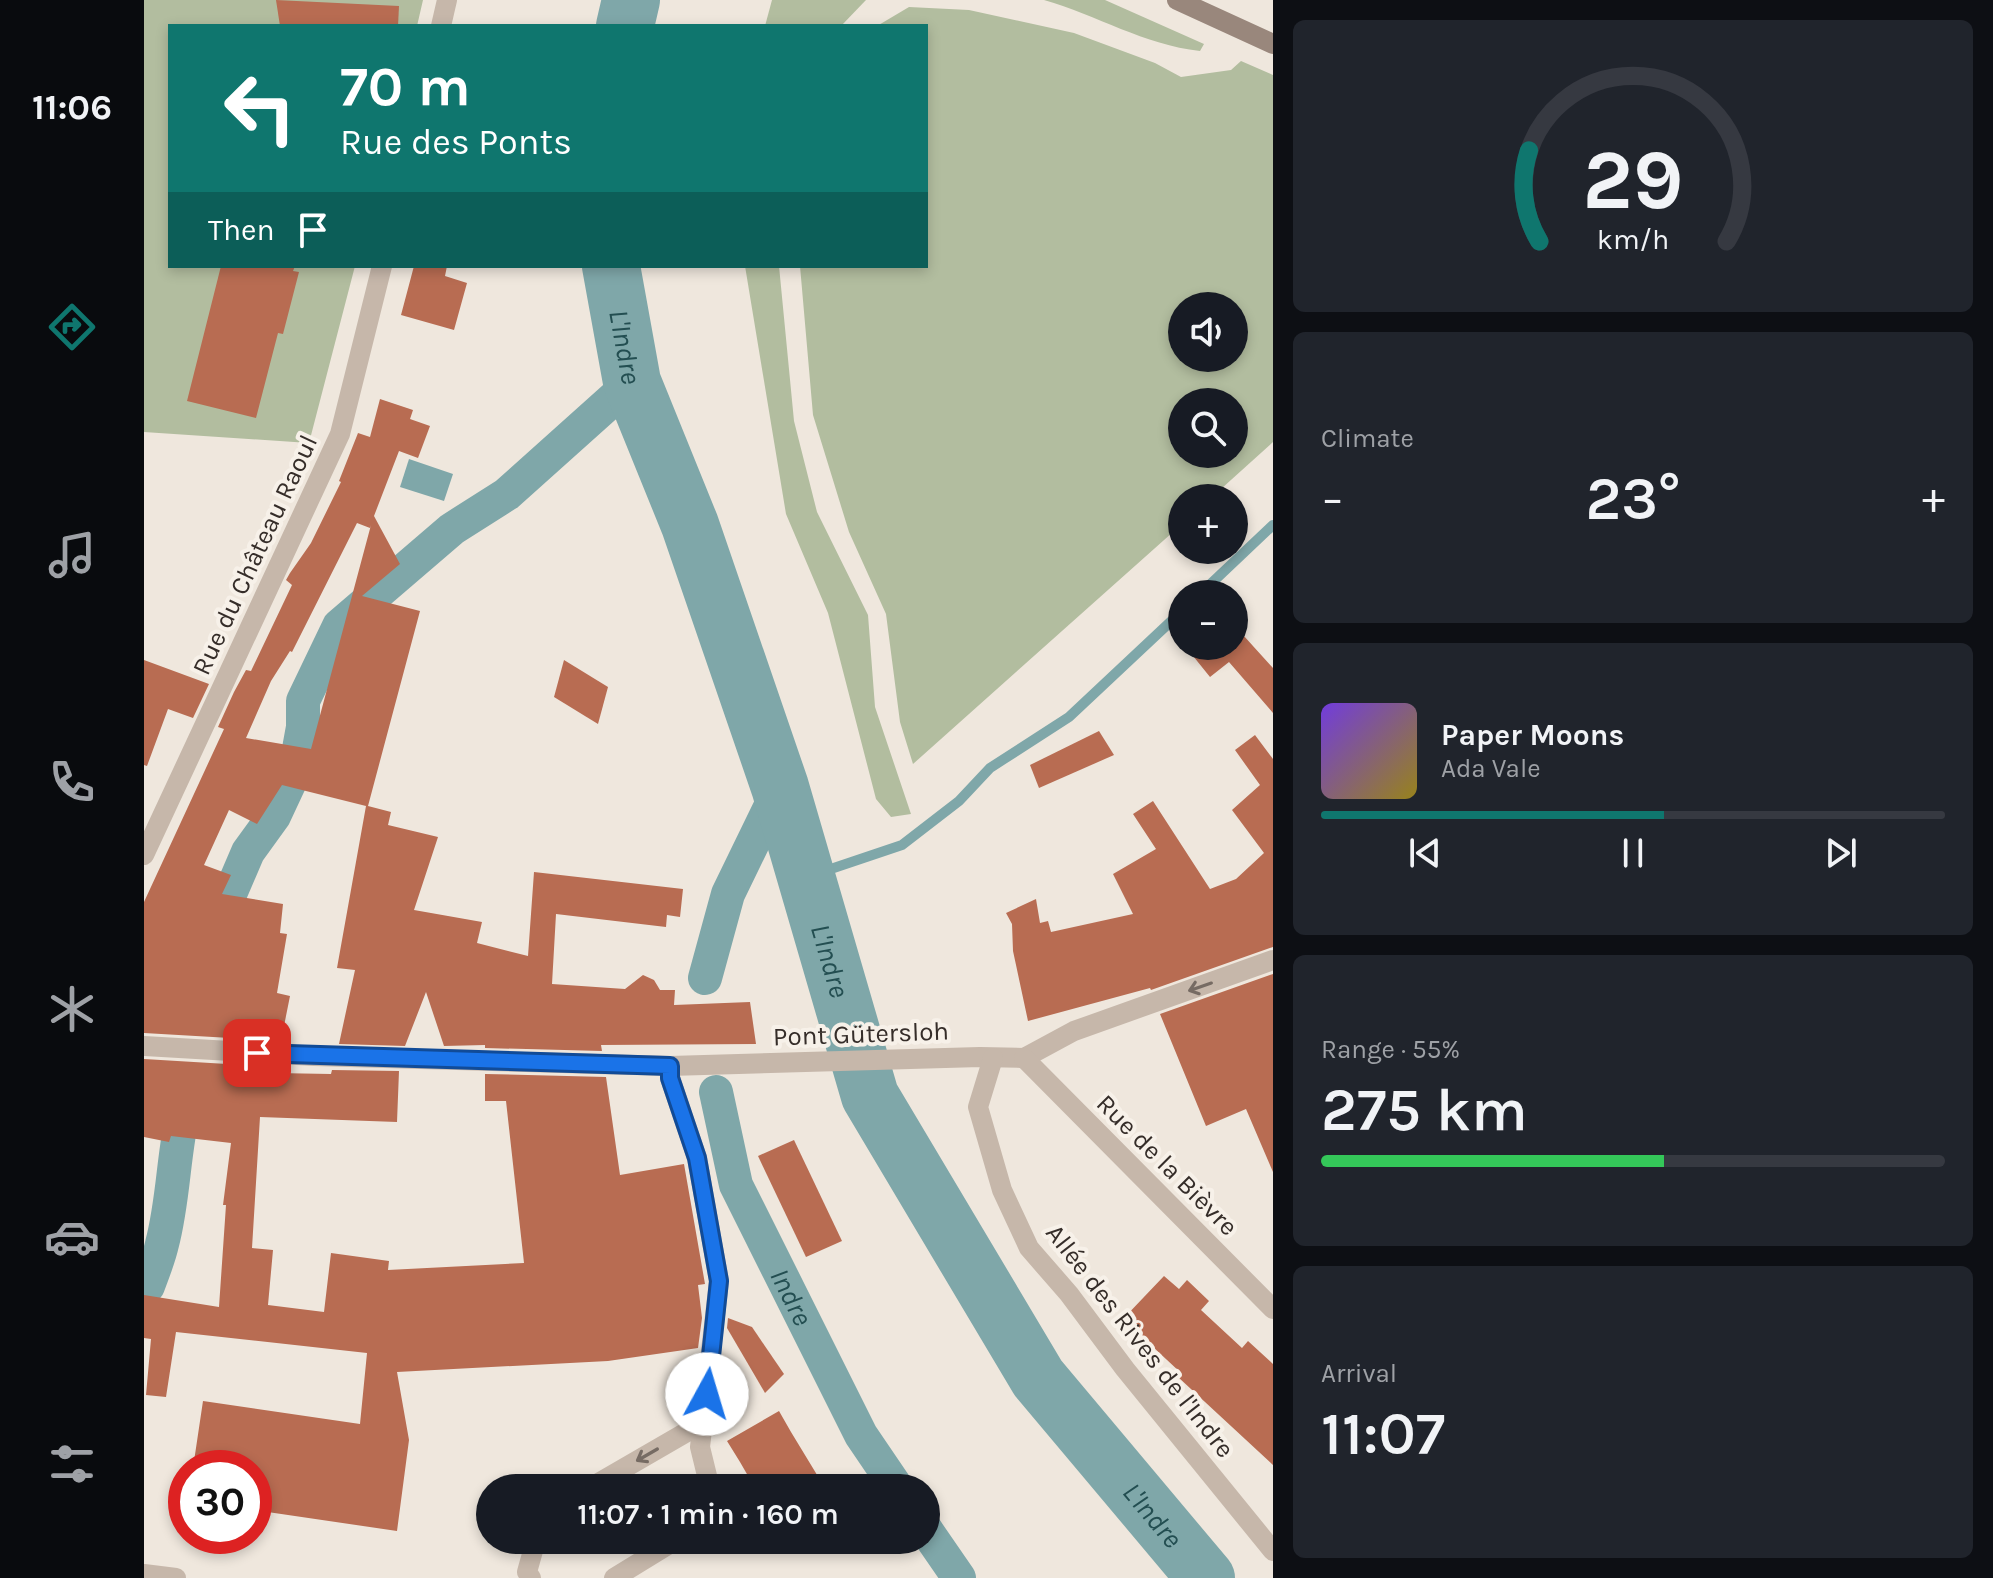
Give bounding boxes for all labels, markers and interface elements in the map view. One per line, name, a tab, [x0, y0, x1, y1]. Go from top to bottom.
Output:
text: 70 m	[340, 54, 471, 119]
icon: left	[208, 56, 312, 160]
text: 11:06	[32, 86, 112, 128]
text: Rue des Ponts	[340, 121, 572, 163]
text: 29	[1582, 131, 1684, 228]
icon: arrive	[291, 208, 335, 252]
text: Then	[208, 212, 275, 248]
text: km/h	[1597, 223, 1669, 256]
map controls	[1168, 292, 1248, 660]
button: sound	[1168, 292, 1248, 372]
icon: directions	[44, 299, 100, 355]
water label: L'Indre	[603, 307, 649, 387]
button: search	[1168, 388, 1248, 468]
text: Climate	[1321, 423, 1414, 454]
street label: Rue du Château Raoul	[186, 430, 324, 680]
text: 23°	[1585, 464, 1681, 534]
text: −	[1321, 473, 1344, 524]
text: +	[1922, 473, 1945, 524]
button: +	[1168, 484, 1248, 564]
icon: music	[44, 527, 100, 583]
button: −	[1168, 580, 1248, 660]
text: Paper Moons	[1441, 717, 1624, 753]
text: Ada Vale	[1441, 753, 1541, 784]
icon: phone	[44, 754, 100, 810]
icon: previous	[1403, 831, 1447, 875]
icon: pause	[1611, 831, 1655, 875]
icon: next	[1819, 831, 1863, 875]
water label: L'Indre	[804, 920, 857, 1001]
icon: climate	[44, 981, 100, 1037]
one-way arrow	[1188, 981, 1213, 996]
street label: Pont Gütersloh	[772, 1015, 950, 1053]
pin	[223, 1019, 291, 1087]
icon: arrive	[235, 1031, 279, 1075]
text: Range · 55%	[1321, 1034, 1460, 1065]
text: 275 km	[1321, 1075, 1528, 1145]
street label: Rue de la Bièvre	[1090, 1088, 1244, 1242]
icon: car	[44, 1209, 100, 1265]
street label: Allée des Rives de l'Indre	[1039, 1218, 1241, 1464]
water label: Indre	[764, 1263, 820, 1331]
position arrow	[665, 1352, 749, 1436]
text: Arrival	[1321, 1358, 1397, 1389]
text: 11:07	[1321, 1399, 1445, 1469]
icon: filters	[44, 1436, 100, 1492]
one-way arrow	[636, 1447, 659, 1463]
speed limit sign: 30	[168, 1450, 272, 1554]
water label: L'Indre	[1116, 1475, 1190, 1554]
text: 11:07 · 1 min · 160 m	[577, 1496, 839, 1532]

